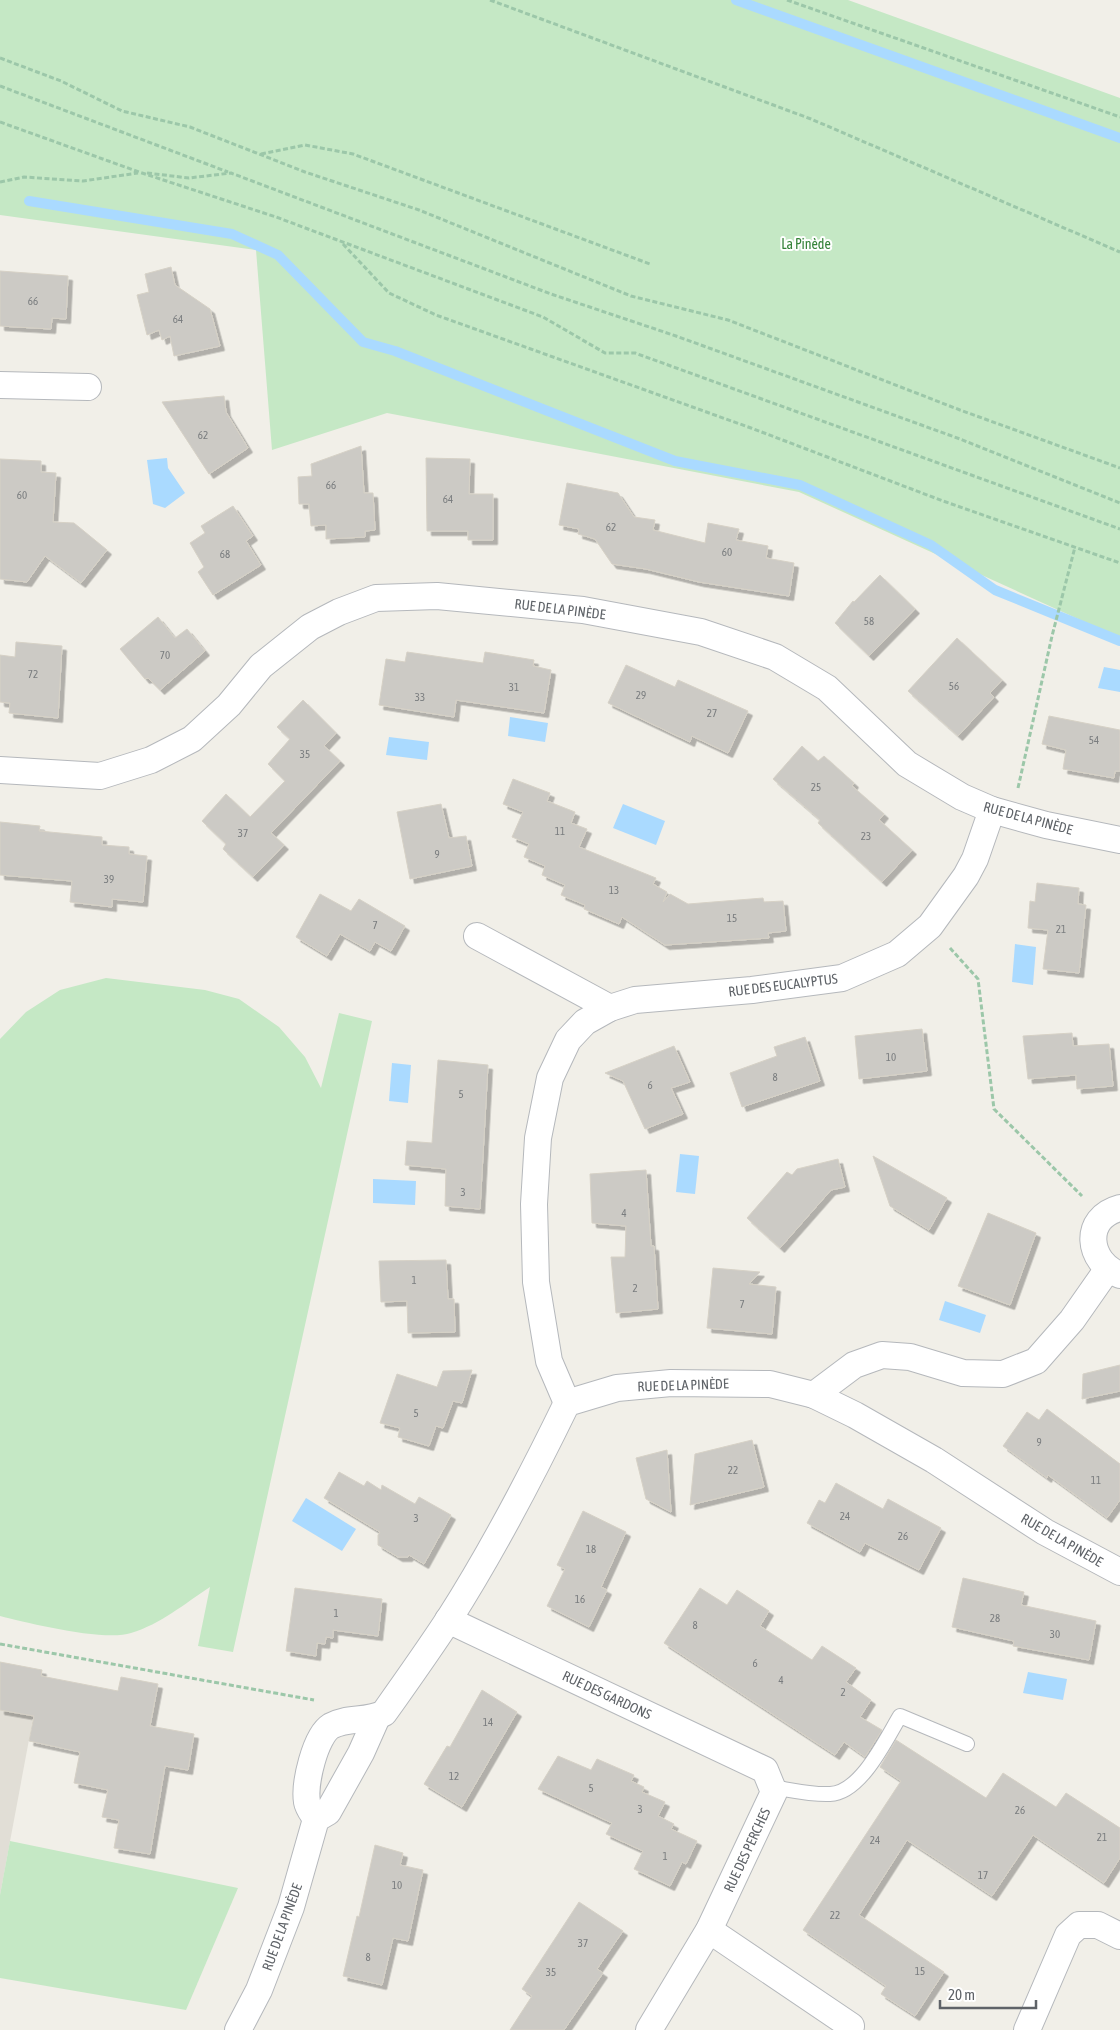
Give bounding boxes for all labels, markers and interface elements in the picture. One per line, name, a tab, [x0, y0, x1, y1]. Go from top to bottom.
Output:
park label: La Pinède	[781, 236, 831, 252]
house number: 66	[28, 295, 38, 307]
house number: 64	[173, 313, 183, 325]
house number: 62	[198, 429, 208, 441]
house number: 66	[326, 479, 336, 491]
house number: 60	[17, 489, 27, 501]
house number: 64	[443, 493, 453, 505]
house number: 62	[606, 521, 616, 533]
house number: 60	[722, 546, 732, 558]
house number: 68	[220, 548, 230, 560]
street label: RUE DE LA PINÈDE	[514, 595, 606, 623]
house number: 58	[864, 615, 874, 627]
house number: 70	[160, 649, 170, 661]
house number: 72	[28, 668, 38, 680]
house number: 56	[949, 680, 959, 692]
house number: 31	[509, 681, 519, 693]
house number: 29	[636, 689, 646, 701]
house number: 33	[415, 691, 425, 703]
house number: 27	[707, 707, 717, 719]
house number: 54	[1089, 734, 1099, 746]
house number: 35	[300, 748, 310, 760]
house number: 25	[811, 781, 821, 793]
street label: RUE DE LA PINÈDE	[982, 798, 1074, 838]
house number: 11	[555, 825, 565, 837]
house number: 37	[238, 827, 248, 839]
house number: 23	[861, 830, 871, 842]
house number: 9	[434, 848, 440, 860]
house number: 39	[104, 873, 114, 885]
house number: 13	[609, 884, 619, 896]
house number: 15	[727, 912, 737, 924]
house number: 7	[372, 919, 378, 931]
house number: 21	[1056, 923, 1066, 935]
street label: RUE DES EUCALYPTUS	[727, 970, 839, 1000]
house number: 10	[886, 1051, 896, 1063]
house number: 8	[772, 1071, 778, 1083]
house number: 6	[647, 1079, 653, 1091]
house number: 5	[458, 1088, 464, 1100]
house number: 3	[460, 1186, 466, 1198]
house number: 4	[621, 1207, 627, 1219]
house number: 1	[411, 1274, 417, 1286]
house number: 2	[632, 1282, 638, 1294]
house number: 7	[739, 1298, 745, 1310]
street label: RUE DE LA PINÈDE	[637, 1375, 729, 1395]
house number: 5	[413, 1407, 419, 1419]
house number: 9	[1036, 1436, 1042, 1448]
house number: 22	[728, 1464, 738, 1476]
house number: 11	[1091, 1474, 1101, 1486]
house number: 24	[840, 1510, 850, 1522]
street label: RUE DE LA PINÈDE	[1018, 1510, 1106, 1570]
house number: 3	[413, 1512, 419, 1524]
house number: 26	[898, 1530, 908, 1542]
house number: 18	[586, 1543, 596, 1555]
house number: 16	[575, 1593, 585, 1605]
house number: 1	[333, 1607, 339, 1619]
house number: 28	[990, 1612, 1000, 1624]
house number: 8	[692, 1619, 698, 1631]
house number: 30	[1050, 1628, 1060, 1640]
house number: 6	[752, 1657, 758, 1669]
street label: RUE DES GARDONS	[560, 1667, 654, 1723]
house number: 4	[778, 1674, 784, 1686]
house number: 2	[840, 1686, 846, 1698]
house number: 14	[483, 1716, 493, 1728]
house number: 12	[449, 1770, 459, 1782]
house number: 5	[588, 1782, 594, 1794]
house number: 3	[637, 1803, 643, 1815]
house number: 26	[1015, 1804, 1025, 1816]
street label: RUE DES PERCHES	[721, 1805, 773, 1894]
house number: 21	[1097, 1831, 1107, 1843]
house number: 24	[870, 1834, 880, 1846]
house number: 1	[662, 1850, 668, 1862]
house number: 17	[978, 1869, 988, 1881]
house number: 10	[392, 1879, 402, 1891]
street label: RUE DE LA PINÈDE	[259, 1881, 305, 1973]
house number: 22	[830, 1909, 840, 1921]
house number: 37	[578, 1937, 588, 1949]
house number: 8	[365, 1951, 371, 1963]
house number: 15	[915, 1965, 925, 1977]
house number: 35	[546, 1966, 556, 1978]
scale bar	[940, 1978, 1036, 2010]
text: 20 m	[948, 1986, 975, 2003]

